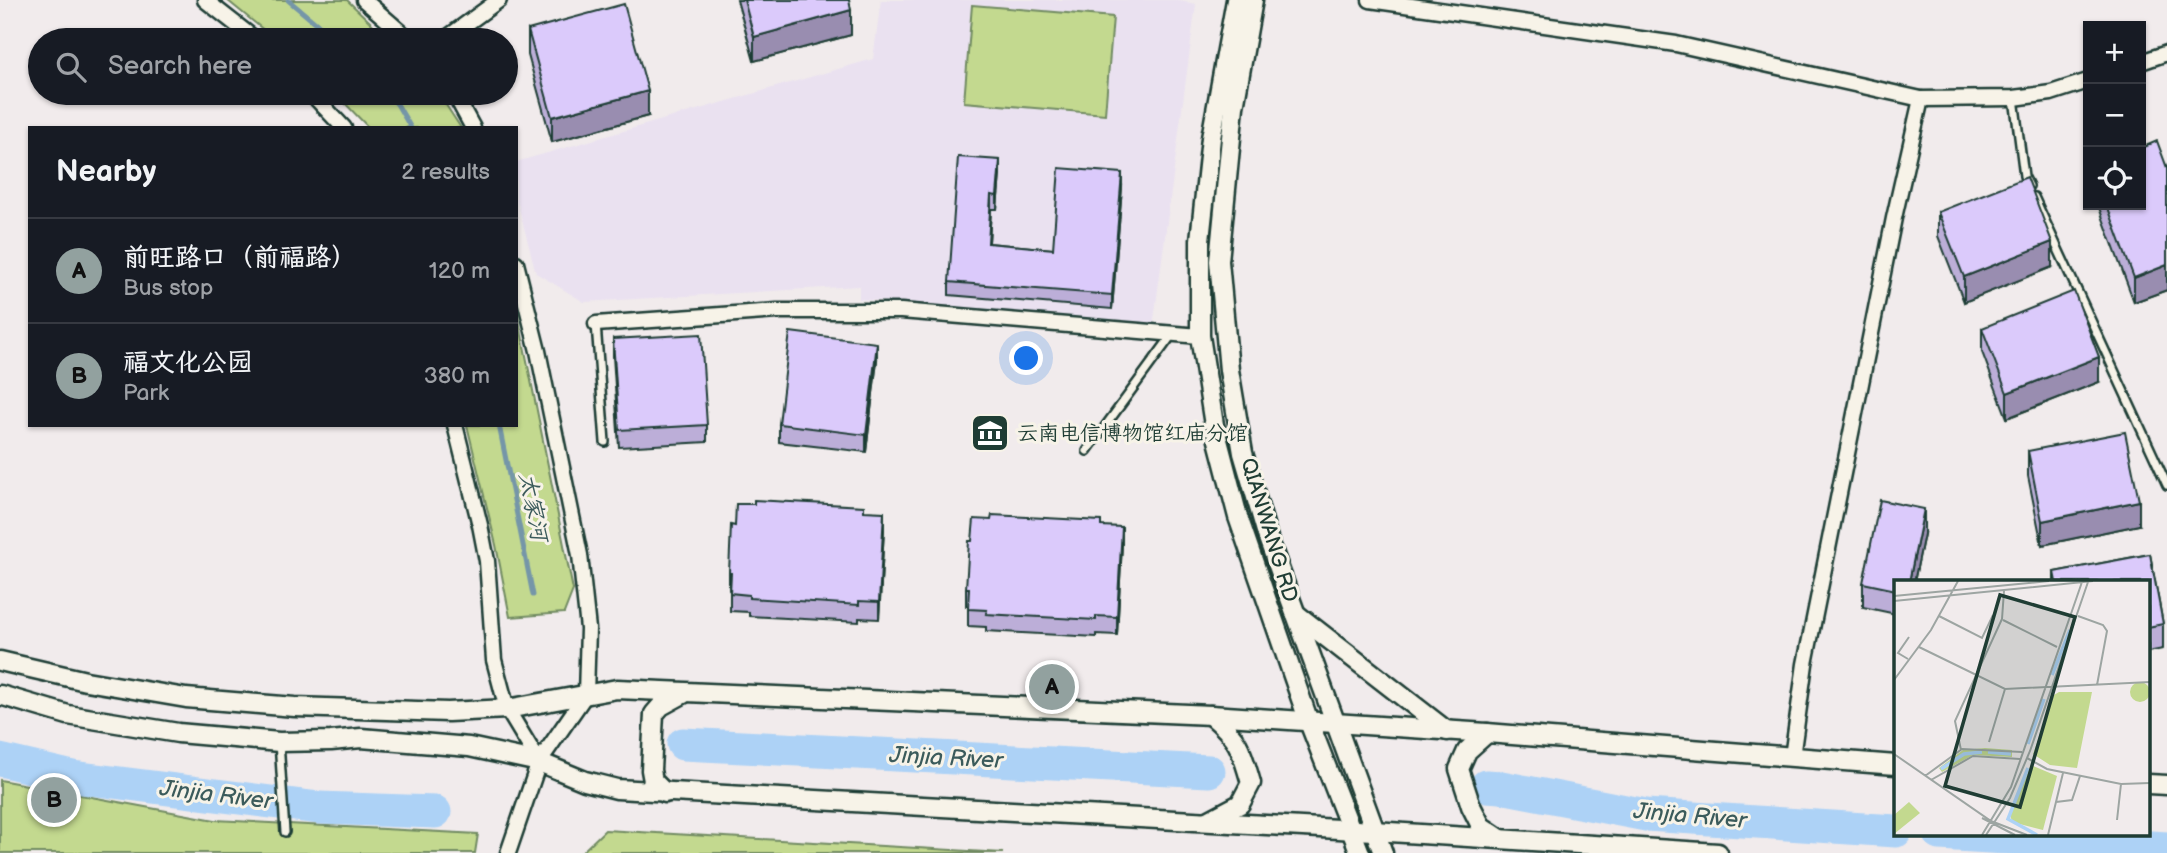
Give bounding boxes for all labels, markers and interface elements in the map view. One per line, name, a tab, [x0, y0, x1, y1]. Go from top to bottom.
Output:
map controls	[2083, 21, 2146, 210]
button: +	[2083, 21, 2146, 84]
search box	[28, 28, 518, 105]
icon: search	[52, 48, 90, 86]
text: Search here	[108, 51, 252, 82]
button: −	[2083, 84, 2146, 147]
button: locate	[2083, 147, 2146, 210]
text: Nearby	[56, 154, 156, 190]
text: 2 results	[401, 158, 490, 186]
text: 前旺路口（前福路）	[123, 243, 357, 274]
text: A	[72, 257, 86, 285]
text: 120 m	[429, 257, 490, 285]
text: Bus stop	[123, 274, 213, 302]
your location	[1009, 341, 1043, 375]
text: 福文化公园	[123, 348, 253, 379]
text: B	[71, 362, 87, 390]
text: 380 m	[424, 362, 490, 390]
text: Park	[123, 379, 169, 407]
museum icon: 云南电信博物馆红庙分馆	[969, 412, 1011, 454]
place label: 云南电信博物馆红庙分馆	[1017, 421, 1248, 446]
street label: QIANWANG RD	[1235, 455, 1303, 605]
water label: 太家河	[513, 470, 554, 547]
inset map	[1894, 580, 2150, 836]
pin: A	[1029, 661, 1075, 713]
water label: Jinjia River	[888, 741, 1005, 775]
pin: B	[31, 774, 77, 826]
water label: Jinjia River	[157, 774, 276, 816]
water label: Jinjia River	[1631, 797, 1749, 835]

